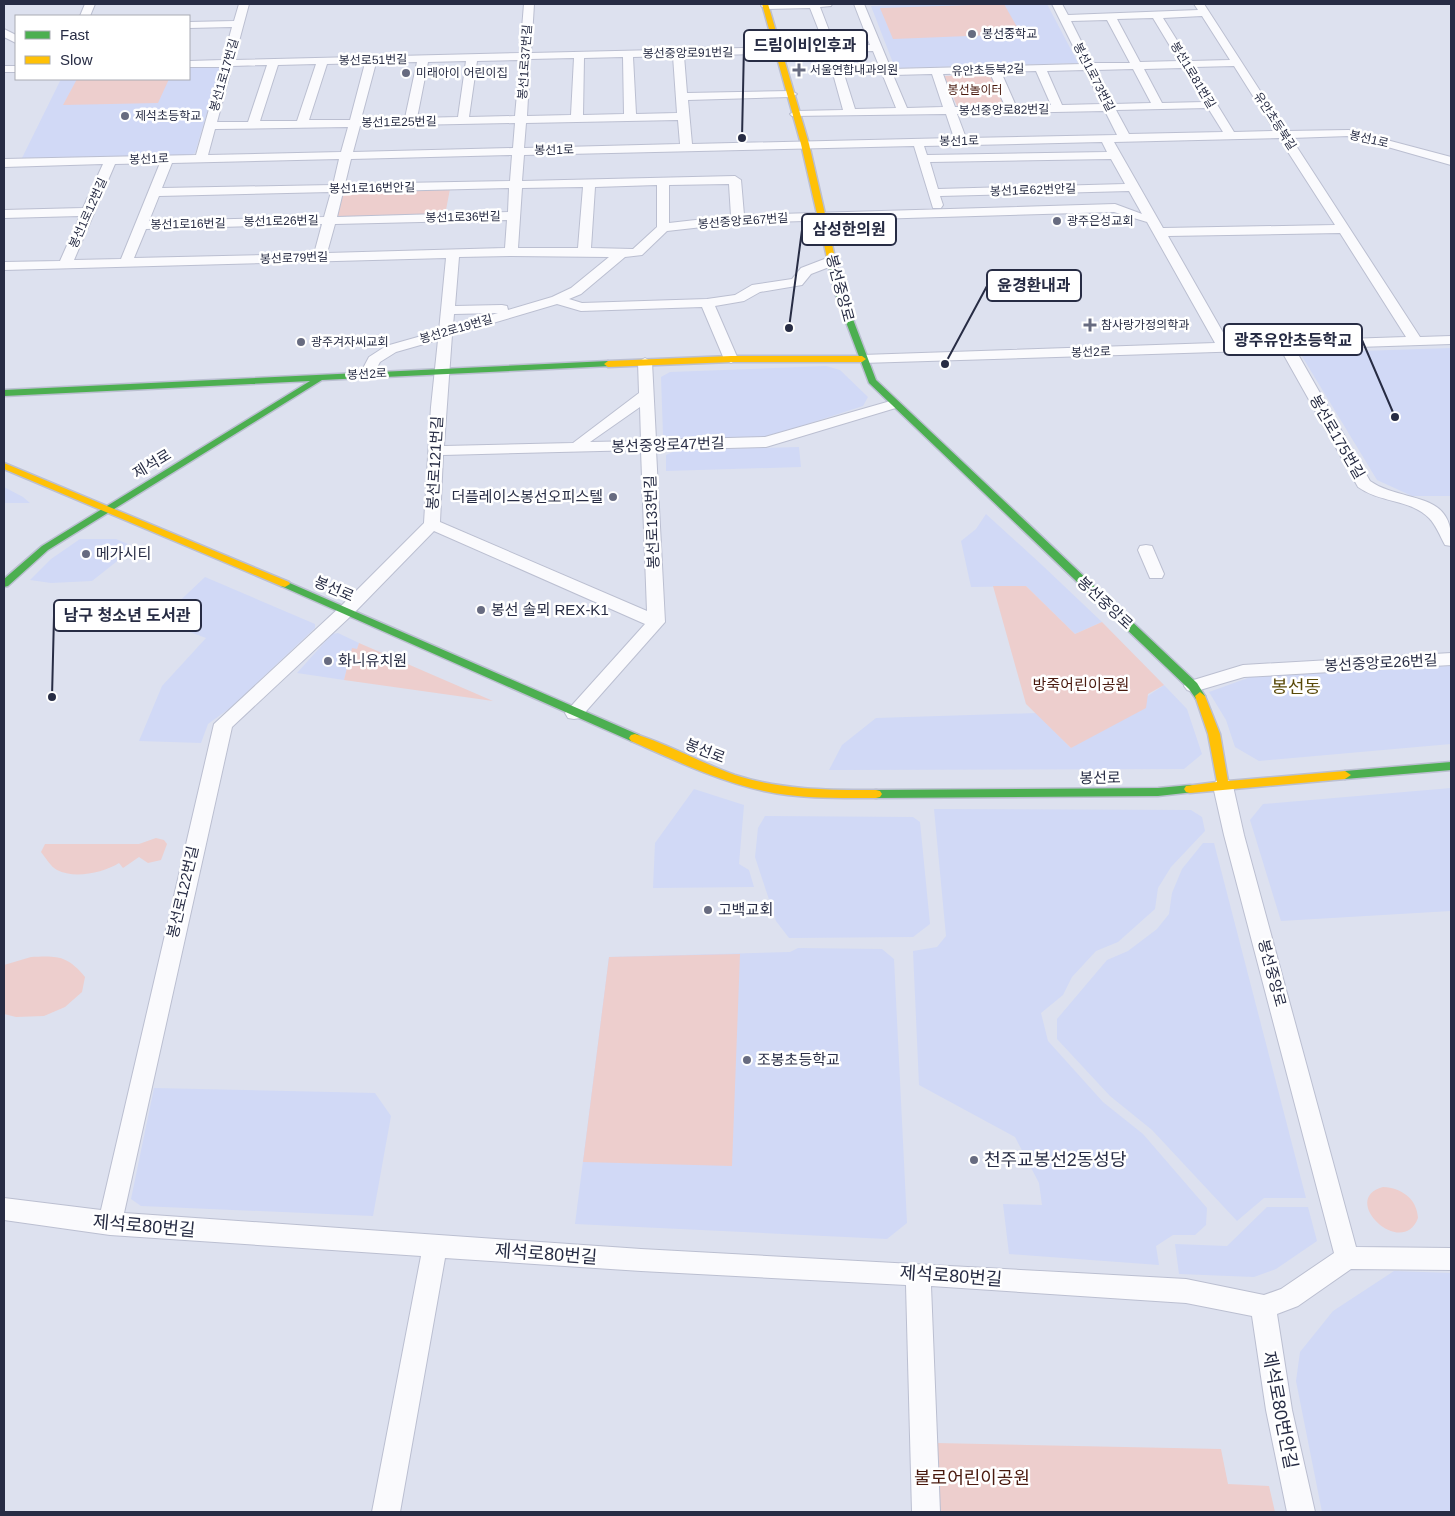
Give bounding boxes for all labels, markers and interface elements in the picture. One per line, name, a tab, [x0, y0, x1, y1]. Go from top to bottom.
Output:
legend	[15, 15, 190, 80]
street label: 봉선1로37번길	[515, 24, 535, 100]
text: Fast	[60, 26, 90, 43]
place label: 봉선중학교	[982, 27, 1037, 41]
marker: 봉선중학교	[966, 28, 978, 40]
callout: 드림이비인후과	[744, 30, 867, 61]
street label: 봉선1로17번길	[207, 37, 241, 113]
text: 드림이비인후과	[753, 37, 857, 54]
street label: 봉선1로81번길	[1168, 39, 1218, 111]
street label: 봉선1로73번길	[1071, 40, 1117, 114]
street label: 봉선중앙로91번길	[643, 45, 733, 61]
text: Slow	[60, 51, 93, 68]
street label: 봉선로51번길	[339, 52, 407, 68]
street label: 유안초등북2길	[951, 62, 1025, 78]
marker: 서울연합내과의원	[792, 63, 806, 77]
place label: 서울연합내과의원	[810, 63, 898, 77]
place label: 미래아이 어린이집	[416, 66, 508, 80]
marker: 미래아이 어린이집	[400, 67, 412, 79]
park label: 봉선놀이터	[947, 83, 1003, 97]
street label: 유안초등북길	[1251, 89, 1299, 153]
street label: 봉선중앙로82번길	[959, 102, 1049, 118]
place label: 제석초등학교	[135, 109, 201, 123]
marker: 제석초등학교	[119, 110, 131, 122]
street label: 봉선1로25번길	[361, 114, 437, 130]
street label: 봉선1로	[1348, 128, 1390, 150]
street label: 봉선1로	[939, 134, 979, 148]
street label: 봉선1로	[534, 143, 574, 157]
street label: 봉선1로	[129, 151, 169, 167]
street label: 봉선1로12번길	[66, 176, 110, 250]
street label: 봉선1로16번안길	[329, 180, 415, 196]
street label: 봉선1로62번안길	[990, 181, 1076, 199]
street label: 봉선1로36번길	[425, 209, 501, 225]
street label: 봉선중앙로67번길	[697, 211, 789, 231]
street label: 봉선1로26번길	[243, 213, 319, 229]
callout: 삼성한의원	[802, 214, 896, 245]
place label: 광주은성교회	[1067, 214, 1133, 228]
marker: 광주은성교회	[1051, 215, 1063, 227]
street label: 봉선1로16번길	[150, 216, 226, 232]
text: 삼성한의원	[812, 220, 886, 238]
street label: 봉선로79번길	[259, 250, 329, 266]
street label: 봉선중앙로	[823, 252, 858, 323]
callout: 윤경환내과	[987, 270, 1081, 301]
text: 윤경환내과	[997, 276, 1071, 294]
street label: 봉선2로19번길	[418, 312, 494, 346]
marker: 참사랑가정의학과	[1083, 318, 1097, 332]
place label: 참사랑가정의학과	[1101, 318, 1189, 332]
callout: 광주유안초등학교	[1224, 324, 1362, 355]
text: 광주유안초등학교	[1234, 331, 1352, 349]
place label: 광주겨자씨교회	[311, 335, 388, 349]
marker: 광주겨자씨교회	[295, 336, 307, 348]
street label: 봉선2로	[1071, 344, 1111, 360]
street label: 봉선2로	[347, 366, 387, 382]
street label: 봉선로175번길	[1307, 392, 1368, 482]
street label: 봉선로121번길	[424, 416, 445, 510]
street label: 봉선중앙로47번길	[611, 434, 725, 455]
street label: 제석로	[130, 446, 174, 482]
street label: 봉선로133번길	[641, 475, 662, 569]
place label: 더플레이스봉선오피스텔	[451, 488, 603, 505]
marker: 더플레이스봉선오피스텔	[607, 491, 619, 503]
place label: 메가시티	[96, 545, 151, 562]
marker: 메가시티	[80, 548, 92, 560]
street label: 봉선로	[312, 573, 357, 604]
street label: 봉선중앙로	[1074, 573, 1136, 632]
callout: 남구 청소년 도서관	[54, 600, 201, 631]
place label: 봉선 솔뫼 REX-K1	[491, 601, 609, 618]
marker: 봉선 솔뫼 REX-K1	[475, 604, 487, 616]
text: 남구 청소년 도서관	[64, 607, 191, 624]
street label: 봉선중앙로26번길	[1324, 651, 1438, 674]
place label: 화니유치원	[338, 652, 407, 669]
marker: 화니유치원	[322, 655, 334, 667]
park label: 방죽어린이공원	[1033, 676, 1129, 693]
district label: 봉선동	[1271, 677, 1321, 697]
street label: 봉선로	[683, 735, 728, 766]
street label: 봉선로	[1079, 769, 1121, 786]
street label: 봉선로122번길	[164, 844, 201, 940]
place label: 고백교회	[718, 901, 773, 918]
marker: 고백교회	[702, 904, 714, 916]
street label: 봉선중앙로	[1255, 937, 1290, 1008]
place label: 조봉초등학교	[757, 1051, 840, 1068]
marker: 조봉초등학교	[741, 1054, 753, 1066]
place label: 천주교봉선2동성당	[984, 1150, 1127, 1170]
marker: 천주교봉선2동성당	[968, 1154, 980, 1166]
street label: 제석로80번길	[92, 1212, 196, 1240]
street label: 제석로80번길	[494, 1240, 598, 1268]
street label: 제석로80번길	[899, 1262, 1003, 1290]
street label: 제석로80번안길	[1259, 1349, 1301, 1471]
park label: 불로어린이공원	[914, 1468, 1030, 1488]

